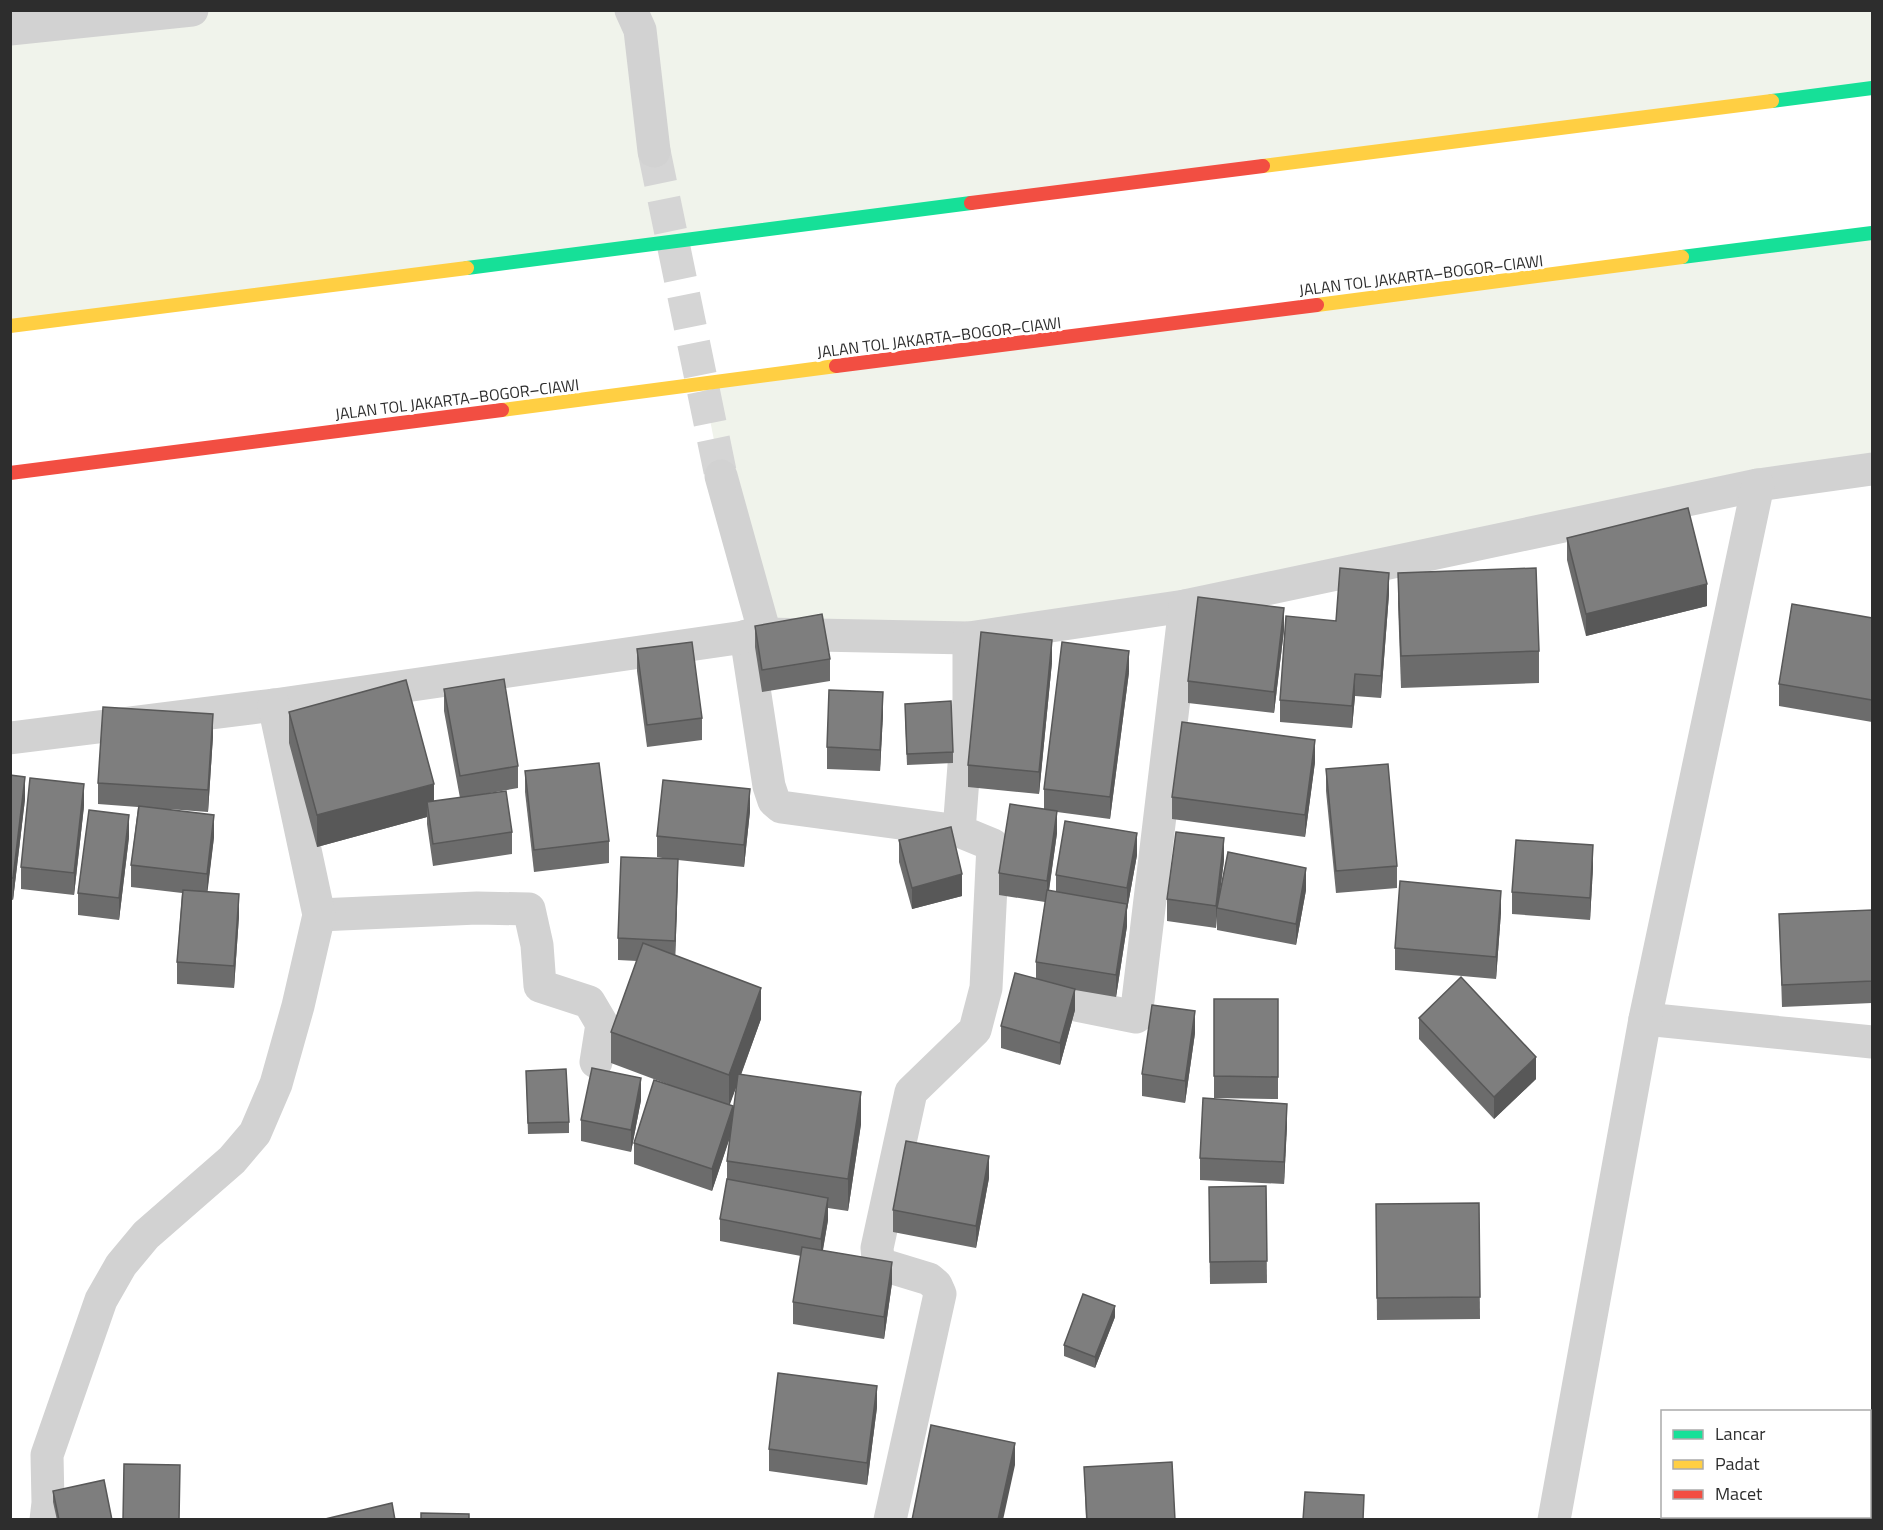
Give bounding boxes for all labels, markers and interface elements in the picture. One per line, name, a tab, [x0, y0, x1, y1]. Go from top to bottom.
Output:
street label: JALAN TOL JAKARTA–BOGOR–CIAWI	[1298, 248, 1544, 302]
street label: JALAN TOL JAKARTA–BOGOR–CIAWI	[816, 310, 1062, 364]
street label: JALAN TOL JAKARTA–BOGOR–CIAWI	[334, 372, 580, 426]
legend	[1661, 1410, 1871, 1518]
text: Lancar	[1715, 1420, 1765, 1447]
text: Padat	[1715, 1450, 1760, 1477]
text: Macet	[1715, 1480, 1763, 1507]

